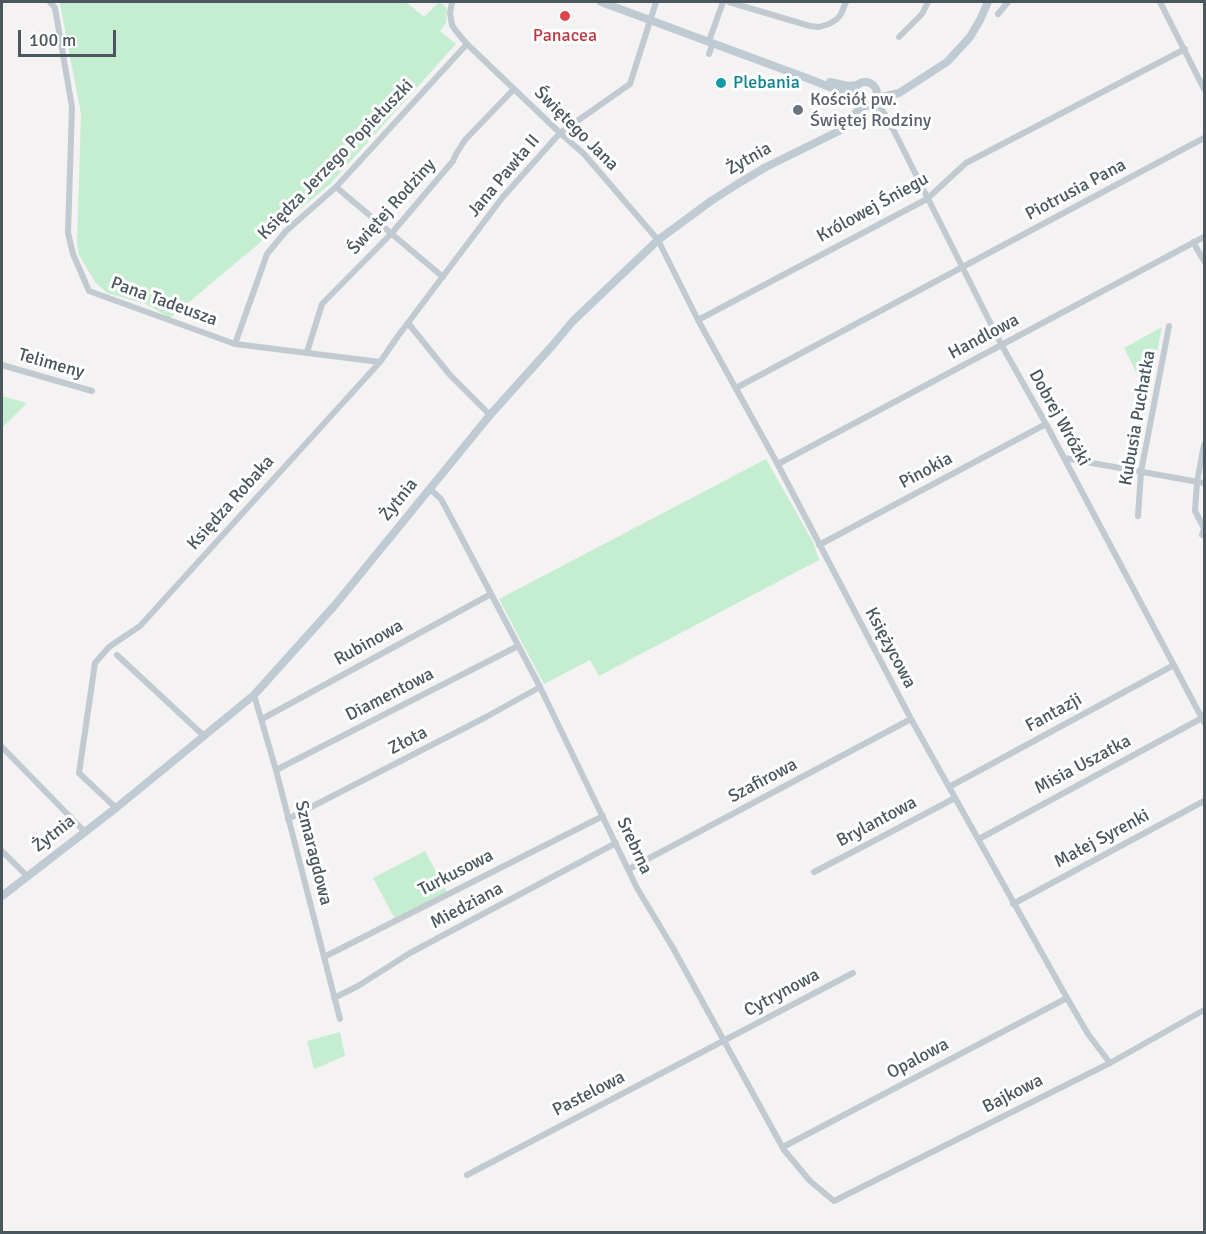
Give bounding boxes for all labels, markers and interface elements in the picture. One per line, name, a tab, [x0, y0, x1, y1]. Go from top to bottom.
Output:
marker: Panacea	[558, 9, 572, 23]
scale bar	[21, 18, 118, 56]
place label: Panacea	[533, 25, 597, 47]
text: 100 m	[29, 29, 76, 51]
place label: Plebania	[733, 72, 800, 94]
street label: Księdza Jerzego Popiełuszki	[254, 75, 418, 245]
marker: Plebania	[714, 76, 728, 90]
street label: Świętego Jana	[529, 82, 623, 176]
place label: Kościół pw. Świętej Rodziny	[810, 89, 931, 132]
marker: Kościół pw. Świętej Rodziny	[791, 103, 805, 117]
street label: Jana Pawła II	[463, 130, 545, 222]
street label: Żytnia	[723, 138, 775, 180]
street label: Piotrusia Pana	[1022, 154, 1130, 226]
street label: Świętej Rodziny	[343, 155, 441, 259]
street label: Królowej Śniegu	[813, 168, 933, 248]
street label: Pana Tadeusza	[108, 273, 220, 331]
street label: Handlowa	[945, 309, 1023, 365]
street label: Telimeny	[15, 344, 87, 384]
street label: Kubusia Puchatka	[1115, 349, 1161, 487]
street label: Dobrej Wróżki	[1024, 366, 1094, 470]
street label: Pinokia	[896, 448, 956, 494]
street label: Księdza Robaka	[183, 451, 279, 555]
street label: Żytnia	[375, 474, 423, 526]
street label: Księżycowa	[860, 604, 920, 692]
street label: Rubinowa	[331, 615, 407, 671]
street label: Diamentowa	[342, 664, 438, 726]
street label: Fantazji	[1022, 689, 1086, 737]
street label: Złota	[385, 722, 431, 760]
street label: Misia Uszatka	[1031, 731, 1135, 799]
street label: Szafirowa	[725, 754, 801, 808]
street label: Brylantowa	[833, 792, 921, 852]
street label: Szmaragdowa	[290, 798, 336, 908]
street label: Małej Syrenki	[1051, 805, 1153, 873]
street label: Żytnia	[28, 811, 80, 857]
street label: Srebrna	[611, 814, 657, 878]
street label: Turkusowa	[415, 845, 497, 901]
street label: Miedziana	[427, 878, 507, 934]
street label: Cytrynowa	[741, 964, 823, 1022]
street label: Opalowa	[883, 1034, 953, 1084]
street label: Pastelowa	[549, 1067, 629, 1121]
street label: Bajkowa	[979, 1070, 1047, 1118]

